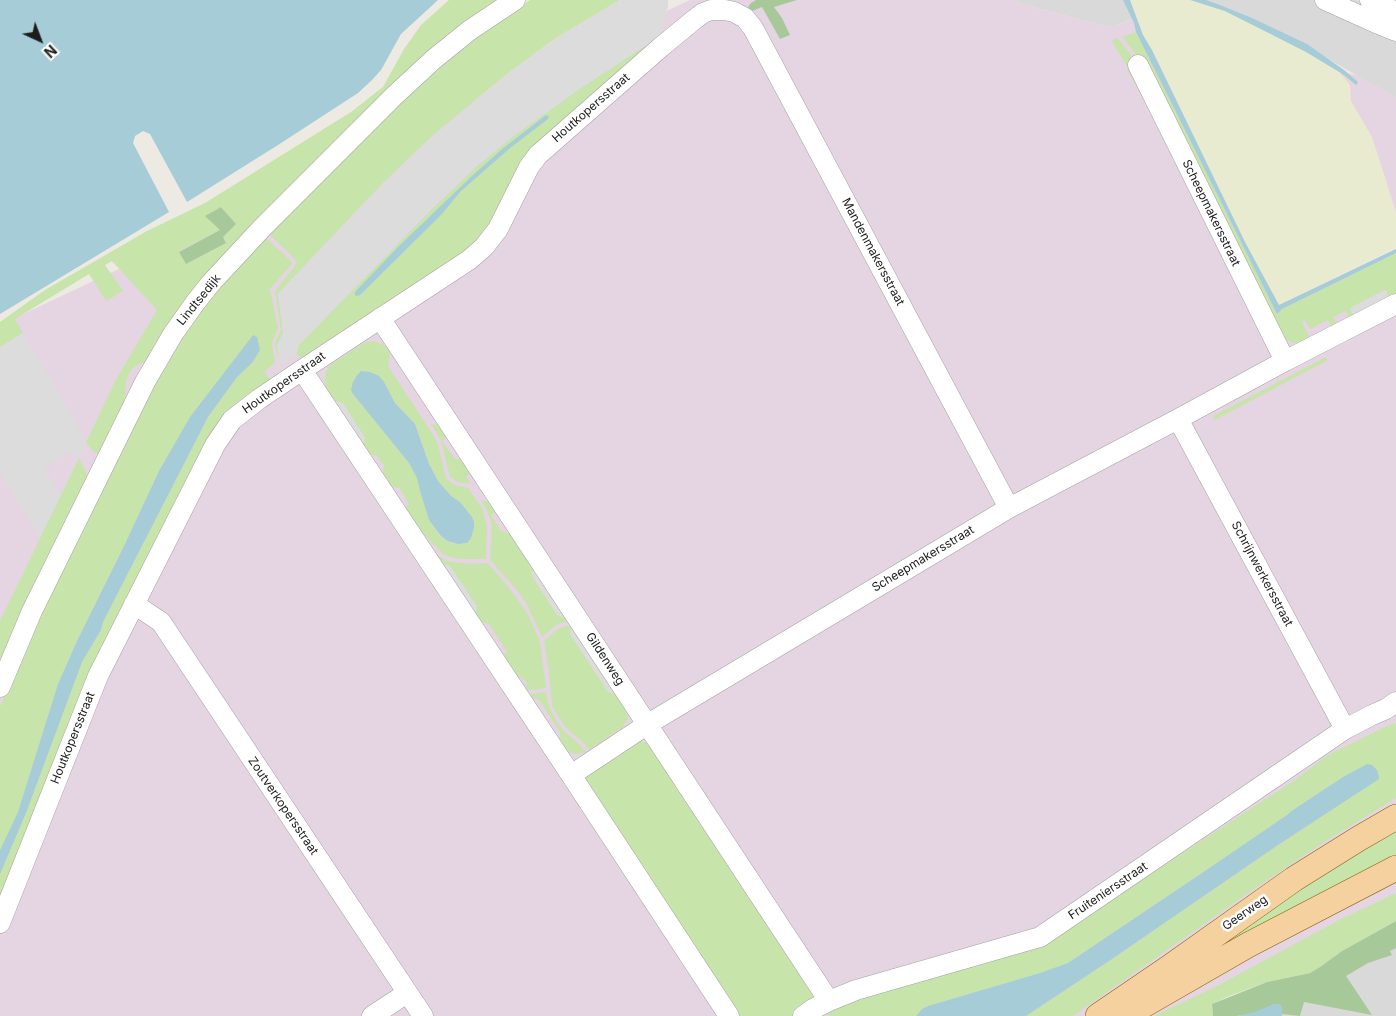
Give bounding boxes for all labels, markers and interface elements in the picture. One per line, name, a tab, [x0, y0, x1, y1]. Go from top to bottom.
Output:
north arrow	[15, 15, 65, 65]
text: N	[41, 41, 60, 61]
street label: Houtkopersstraat	[549, 70, 633, 146]
street label: Scheepmakersstraat	[1179, 157, 1243, 269]
street label: Mandenmakersstraat	[839, 196, 907, 308]
street label: Lindtsedijk	[174, 272, 224, 328]
street label: Houtkopersstraat	[240, 349, 328, 417]
street label: Schrijnwerkersstraat	[1228, 519, 1296, 629]
street label: Scheepmakersstraat	[869, 523, 977, 595]
street label: Gildenweg	[583, 630, 627, 688]
street label: Houtkopersstraat	[48, 690, 98, 786]
street label: Zoutverkopersstraat	[245, 754, 321, 858]
street label: Fruiteniersstraat	[1066, 859, 1150, 923]
street label: Geerweg	[1220, 892, 1270, 934]

